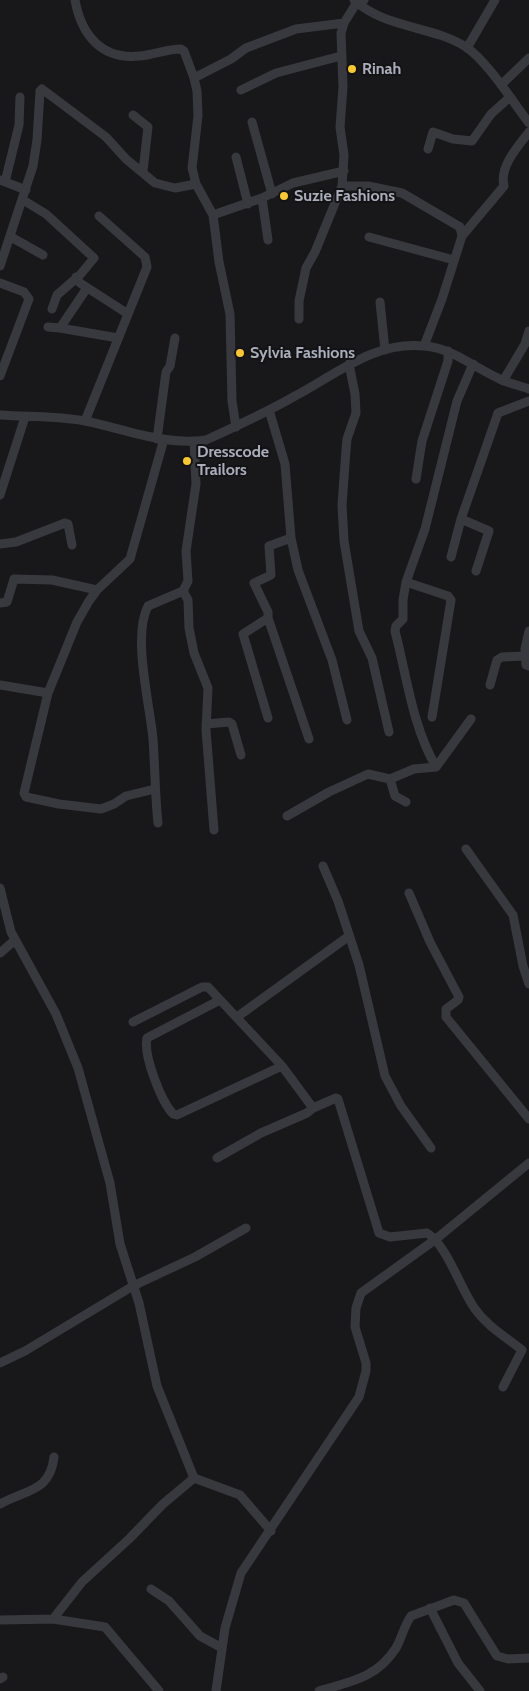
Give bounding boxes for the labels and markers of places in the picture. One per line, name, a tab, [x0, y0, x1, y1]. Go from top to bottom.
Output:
place label: Rinah	[362, 59, 401, 79]
marker: Rinah	[346, 63, 358, 75]
place label: Suzie Fashions	[294, 186, 395, 206]
marker: Suzie Fashions	[278, 190, 290, 202]
place label: Sylvia Fashions	[250, 343, 355, 363]
marker: Sylvia Fashions	[234, 347, 246, 359]
place label: Dresscode Trailors	[197, 442, 269, 480]
marker: Dresscode Trailors	[181, 455, 193, 467]

